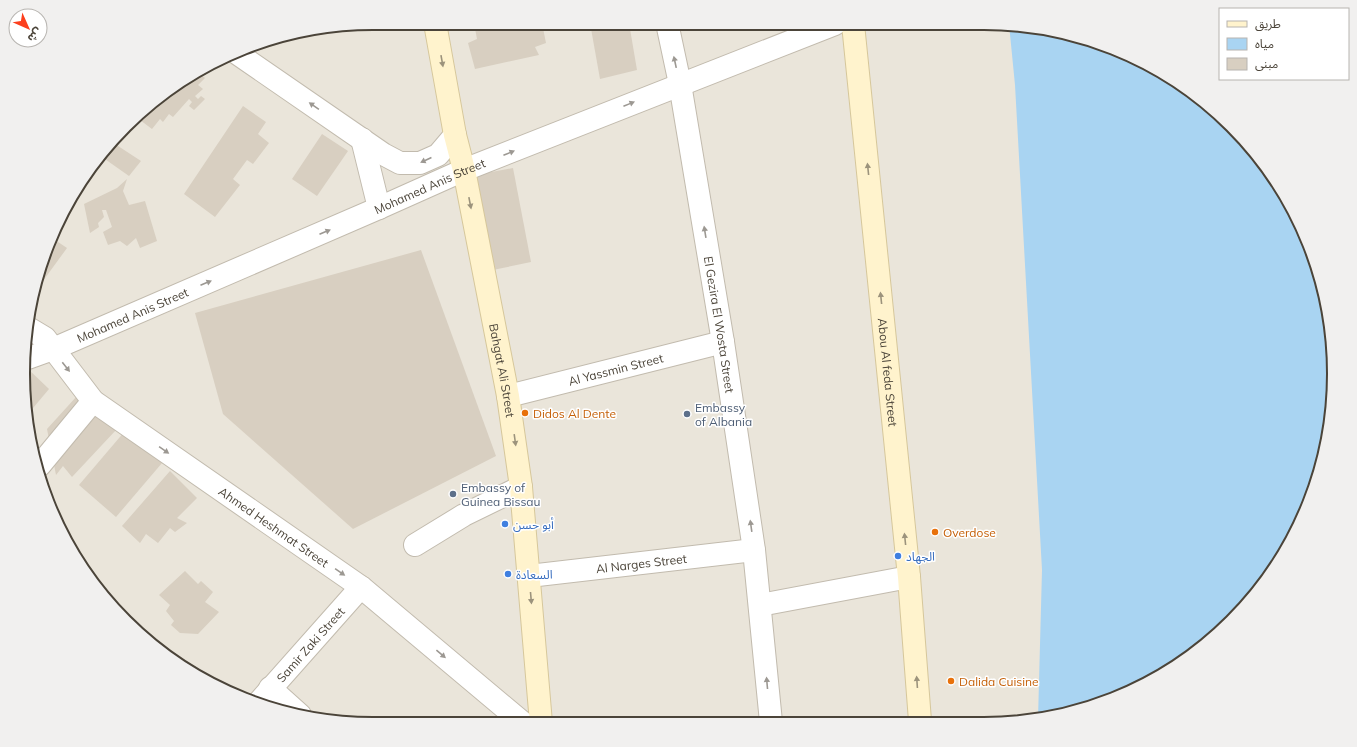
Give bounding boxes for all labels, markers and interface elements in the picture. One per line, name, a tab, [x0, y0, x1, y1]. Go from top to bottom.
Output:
north arrow	[8, 8, 48, 48]
legend	[1219, 8, 1349, 80]
text: طريق	[1255, 16, 1281, 32]
text: ش	[25, 25, 45, 45]
text: مياه	[1255, 36, 1274, 51]
one-way arrow	[439, 55, 445, 68]
one-way arrow	[672, 56, 678, 68]
text: مبنى	[1255, 56, 1278, 71]
one-way arrow	[624, 101, 636, 107]
one-way arrow	[309, 102, 319, 110]
one-way arrow	[503, 149, 515, 155]
street label: Mohamed Anis Street	[372, 155, 487, 217]
one-way arrow	[421, 157, 432, 163]
one-way arrow	[865, 163, 871, 175]
one-way arrow	[468, 196, 474, 209]
one-way arrow	[702, 225, 708, 238]
one-way arrow	[319, 228, 331, 235]
street label: El Gezira El Wosta Street	[701, 255, 738, 394]
one-way arrow	[200, 280, 211, 286]
street label: Mohamed Anis Street	[74, 284, 190, 345]
one-way arrow	[878, 292, 884, 304]
street label: Abou Al feda Street	[875, 317, 901, 427]
street label: Bahgat Ali Street	[487, 322, 518, 418]
street label: Al Yassmin Street	[567, 350, 665, 388]
one-way arrow	[62, 361, 71, 372]
place label: Embassy of Albania	[695, 400, 752, 429]
place label: Didos Al Dente	[533, 406, 616, 421]
marker: Didos Al Dente	[520, 408, 530, 418]
marker: Embassy of Albania	[682, 409, 692, 419]
one-way arrow	[512, 434, 518, 447]
one-way arrow	[159, 446, 169, 454]
place label: Embassy of Guinea Bissau	[461, 480, 541, 509]
street label: Ahmed Heshmat Street	[216, 483, 332, 570]
marker: Embassy of Guinea Bissau	[448, 489, 458, 499]
place label: أبو حسن	[513, 517, 554, 532]
marker: أبو حسن	[500, 519, 510, 529]
one-way arrow	[748, 520, 754, 532]
place label: Overdose	[943, 525, 996, 540]
marker: Overdose	[930, 527, 940, 537]
one-way arrow	[902, 533, 909, 545]
place label: الجهاد	[906, 549, 935, 564]
street label: Al Narges Street	[595, 550, 687, 576]
marker: الجهاد	[893, 551, 903, 561]
place label: السعادة	[516, 567, 553, 582]
one-way arrow	[335, 568, 345, 576]
marker: السعادة	[503, 569, 513, 579]
one-way arrow	[527, 592, 534, 604]
street label: Samir Zaki Street	[273, 604, 347, 685]
one-way arrow	[436, 649, 446, 658]
place label: Dalida Cuisine	[959, 674, 1039, 689]
one-way arrow	[914, 676, 921, 689]
marker: Dalida Cuisine	[946, 676, 956, 686]
one-way arrow	[764, 677, 771, 689]

